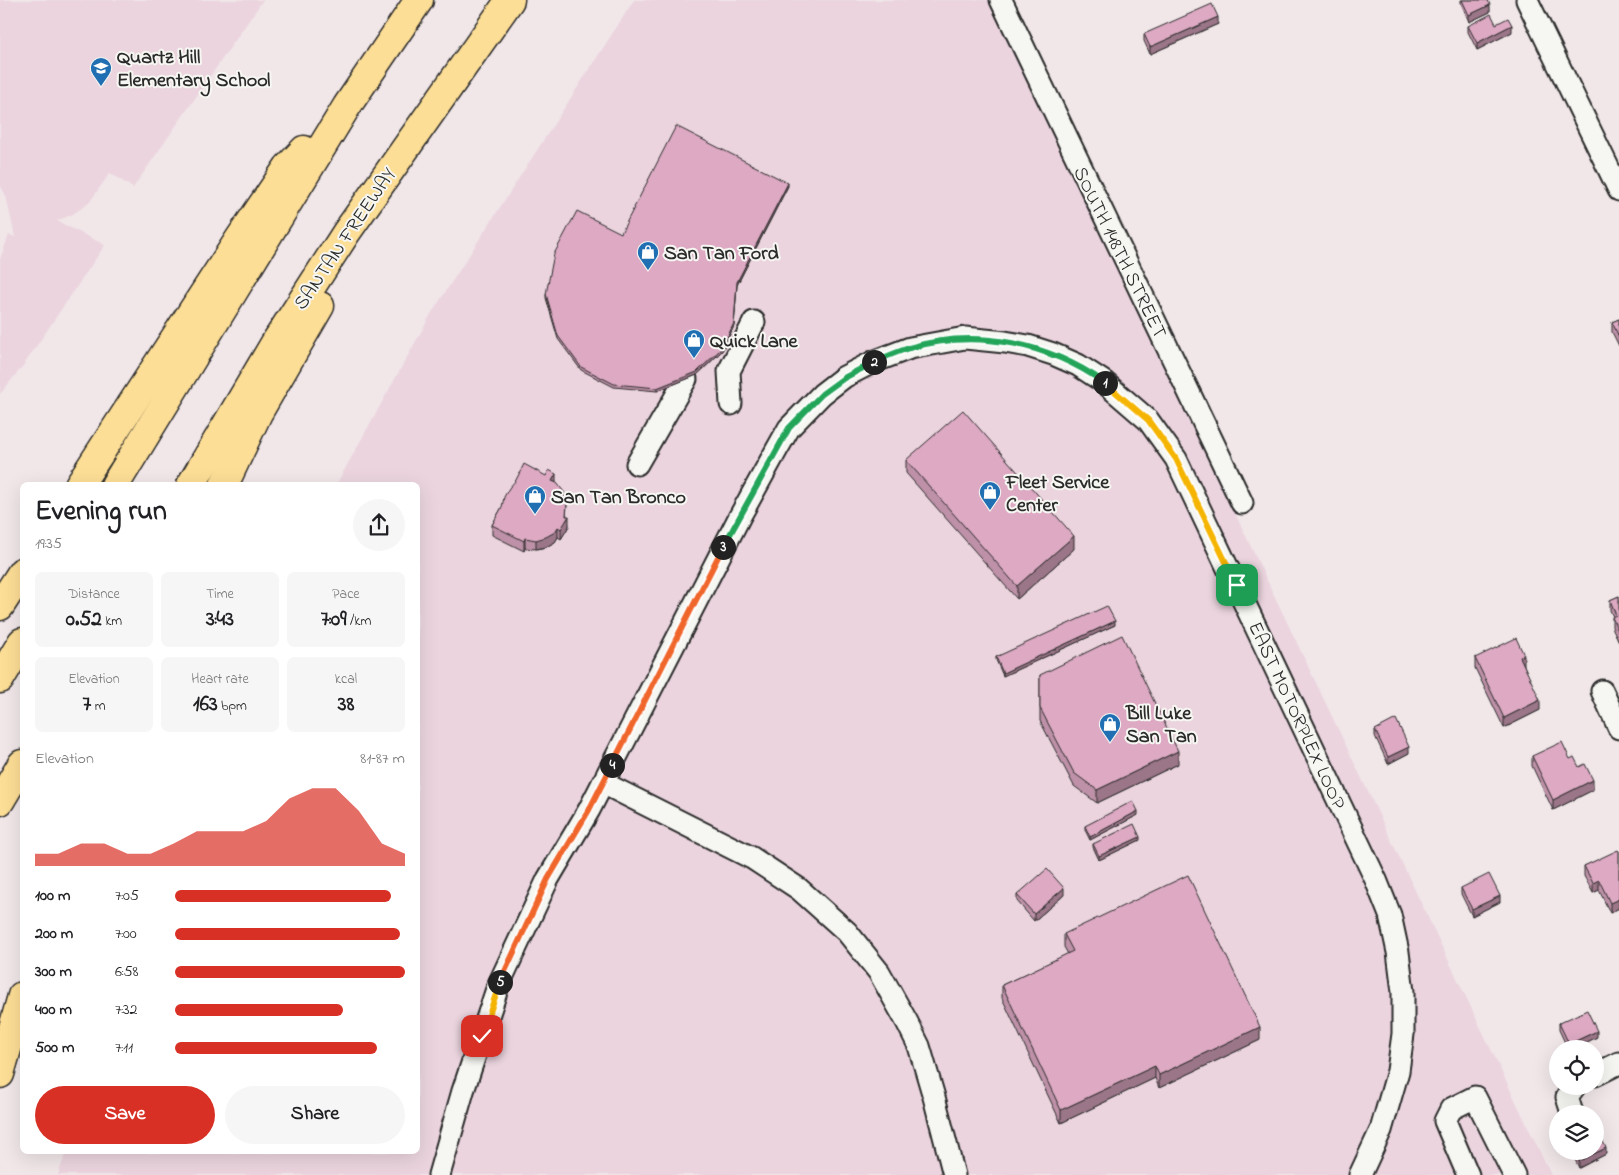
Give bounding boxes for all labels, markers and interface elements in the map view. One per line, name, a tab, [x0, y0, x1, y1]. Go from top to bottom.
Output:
place label: Quartz Hill Elementary School	[117, 44, 270, 97]
school or university icon: Quartz Hill Elementary School	[89, 56, 113, 87]
street label: SANTAN FREEWAY	[288, 162, 405, 316]
street label: SOUTH 148TH STREET	[1065, 162, 1173, 344]
shop icon: San Tan Ford	[636, 240, 660, 271]
place label: San Tan Ford	[664, 240, 779, 269]
shop icon: Quick Lane	[682, 328, 706, 359]
place label: Quick Lane	[710, 328, 799, 357]
pin: 2	[862, 350, 886, 374]
text: 2	[871, 352, 878, 373]
pin: 1	[1092, 370, 1118, 396]
text: 1	[1103, 373, 1108, 394]
place label: Fleet Service Center	[1005, 469, 1110, 521]
shop icon: Fleet Service Center	[978, 480, 1002, 511]
shop icon: San Tan Bronco	[523, 484, 547, 515]
place label: San Tan Bronco	[551, 484, 686, 513]
text: Evening run	[35, 492, 167, 533]
button: share	[353, 499, 405, 551]
text: 19:35	[35, 532, 62, 556]
pin: 3	[710, 534, 736, 560]
text: 3	[721, 537, 726, 558]
pin	[1216, 564, 1258, 606]
icon: arrive	[1223, 571, 1251, 599]
text: Distance	[68, 584, 120, 605]
text: Time	[206, 584, 234, 605]
text: Pace	[332, 584, 360, 605]
text: 0.52	[66, 605, 102, 635]
text: 3:43	[206, 605, 234, 635]
text: 7:09	[321, 605, 347, 635]
text: km	[102, 611, 122, 632]
text: /km	[347, 611, 371, 632]
street label: EAST MOTORPLEX LOOP	[1239, 617, 1352, 815]
text: Elevation	[68, 669, 120, 690]
text: Heart rate	[191, 669, 249, 690]
text: kcal	[335, 669, 357, 690]
text: 7	[82, 690, 91, 720]
text: 163	[193, 690, 218, 720]
text: 38	[338, 690, 354, 720]
text: m	[91, 696, 106, 717]
text: bpm	[218, 696, 247, 717]
place label: Bill Luke San Tan	[1125, 700, 1197, 752]
shop icon: Bill Luke San Tan	[1098, 712, 1122, 743]
text: Elevation	[35, 747, 94, 771]
text: 81–87 m	[360, 747, 405, 771]
pin: 4	[600, 752, 624, 778]
text: 4	[610, 755, 615, 776]
text: 100 m	[35, 884, 70, 908]
text: 7:05	[115, 884, 139, 908]
text: 200 m	[35, 922, 73, 946]
text: 7:00	[115, 922, 137, 946]
text: 300 m	[35, 960, 72, 984]
text: 6:58	[115, 960, 139, 984]
pin: 5	[488, 970, 512, 994]
text: 5	[496, 972, 505, 993]
text: 400 m	[35, 998, 72, 1022]
text: 7:32	[115, 998, 138, 1022]
pin	[461, 1015, 503, 1057]
icon: check	[468, 1022, 496, 1050]
text: 500 m	[35, 1036, 74, 1060]
text: 7:11	[115, 1036, 133, 1060]
map controls	[1549, 1040, 1604, 1160]
button: locate	[1549, 1040, 1604, 1095]
button: Save	[35, 1086, 215, 1144]
button: Share	[225, 1086, 405, 1144]
button: layers	[1549, 1105, 1604, 1160]

